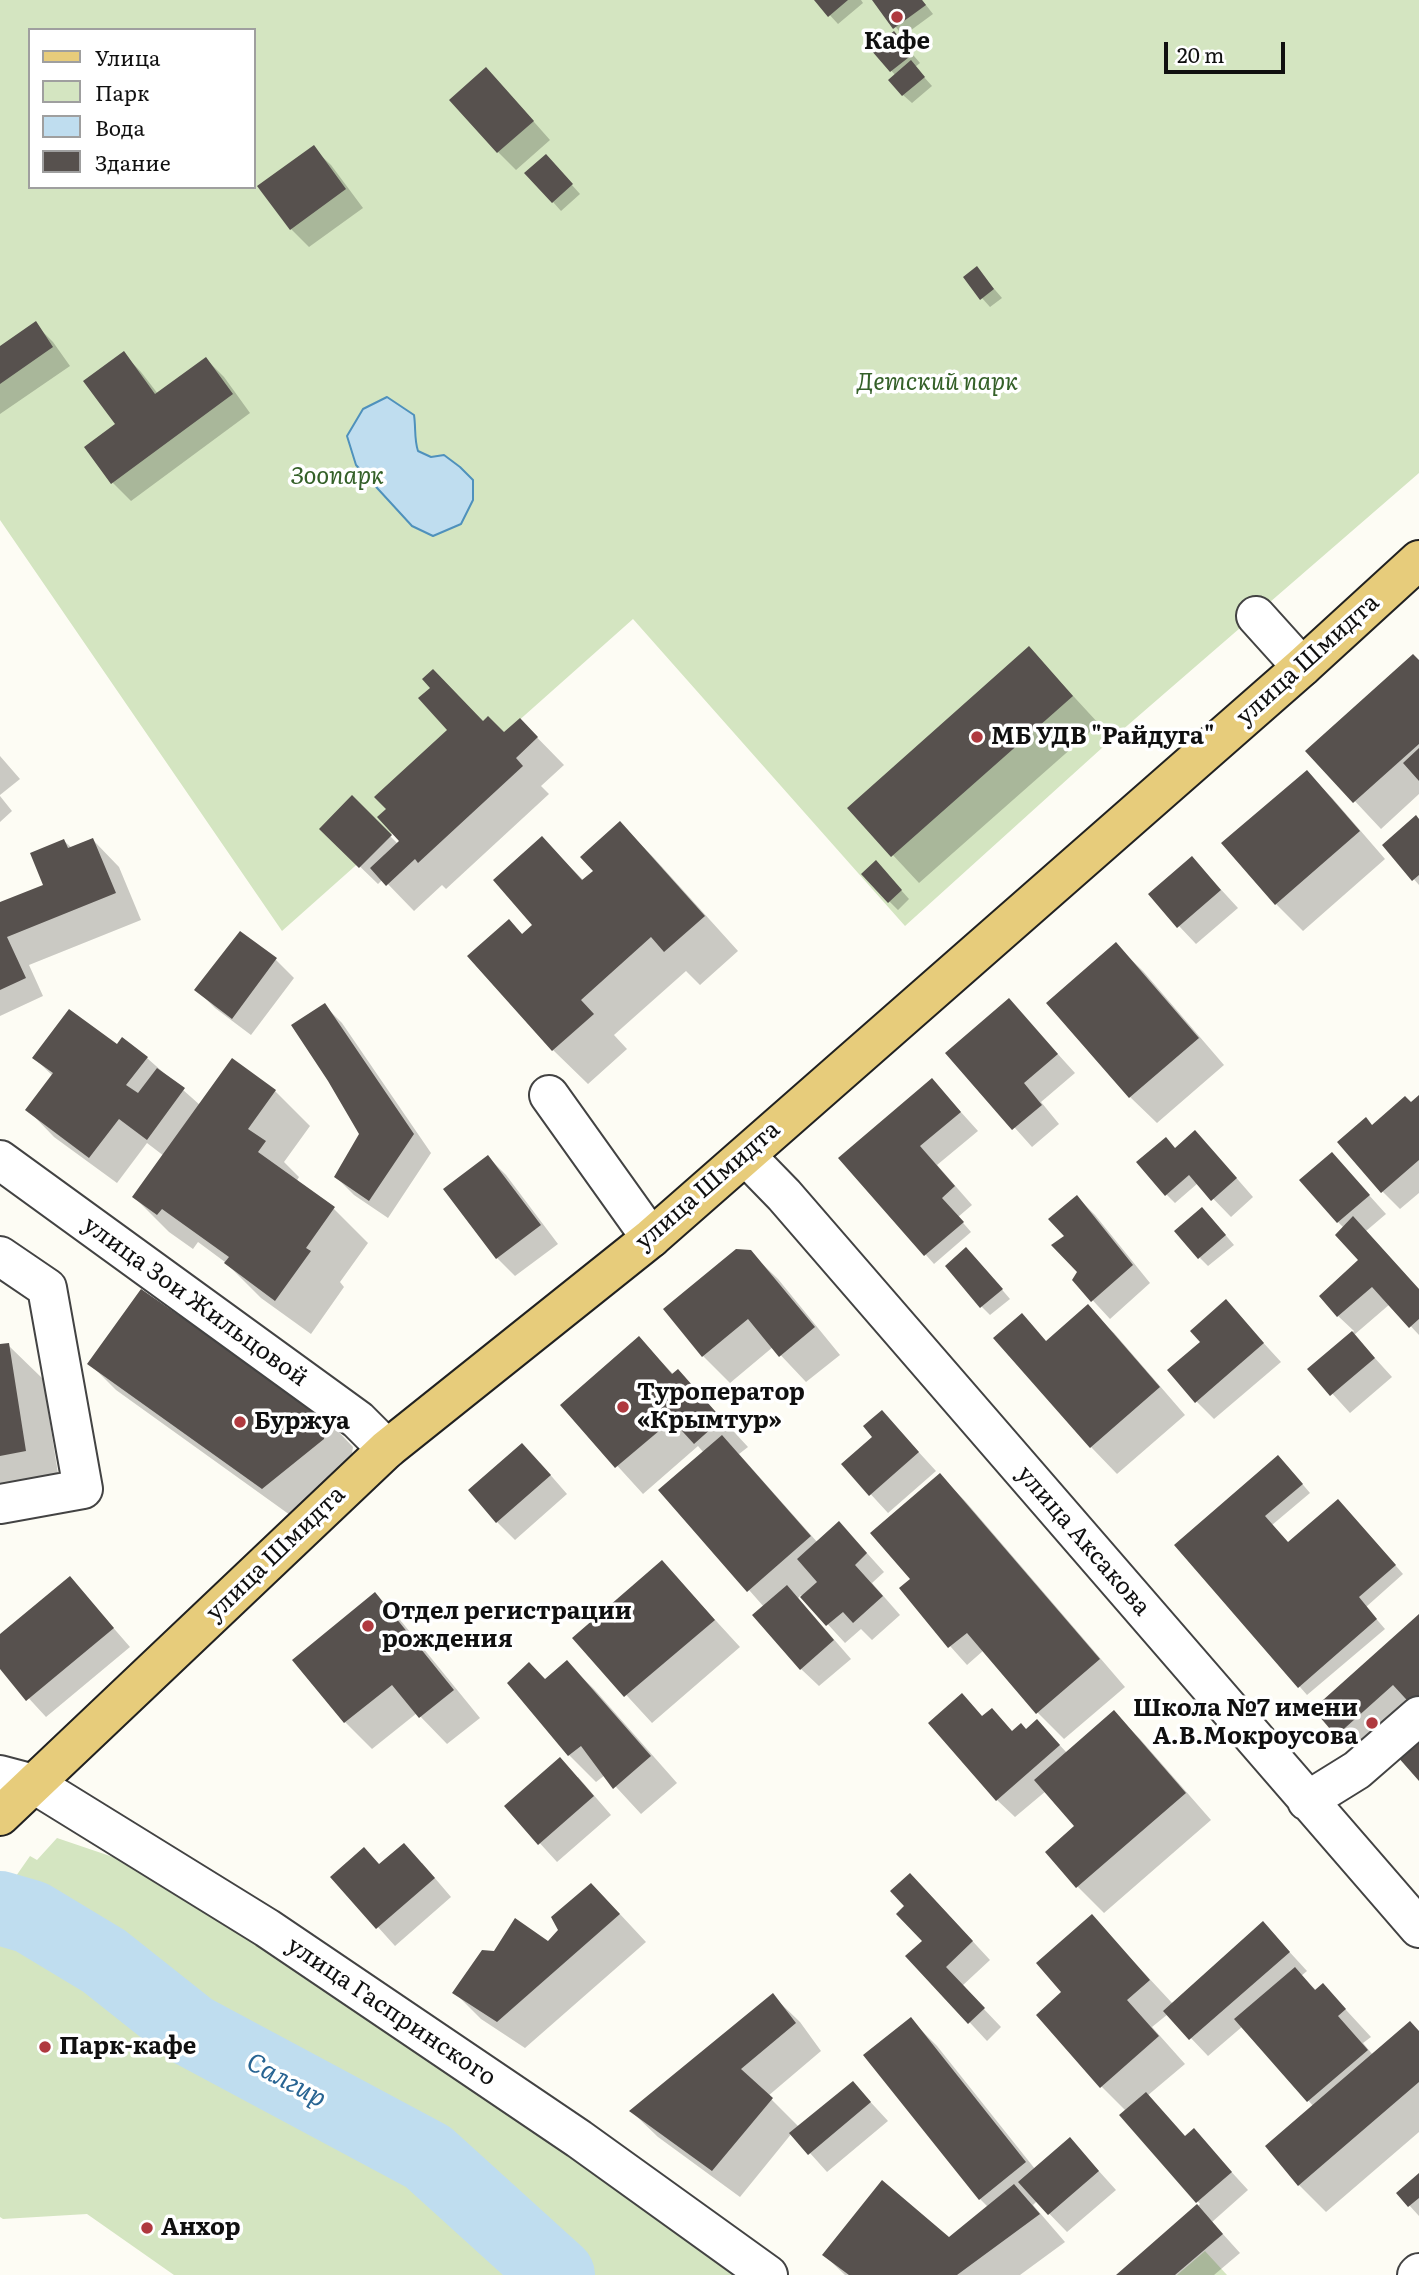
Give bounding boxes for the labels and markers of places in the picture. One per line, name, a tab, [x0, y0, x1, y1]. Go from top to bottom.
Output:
marker: Кафе	[889, 9, 905, 25]
place label: Кафе	[864, 28, 930, 56]
place label: МБ УДВ "Райдуга"	[991, 723, 1214, 751]
marker: МБ УДВ "Райдуга"	[969, 729, 985, 745]
place label: Туроператор «Крымтур»	[637, 1379, 805, 1435]
marker: Туроператор «Крымтур»	[615, 1399, 631, 1415]
place label: Буржуа	[254, 1408, 350, 1436]
marker: Буржуа	[232, 1414, 248, 1430]
place label: Отдел регистрации рождения	[382, 1598, 632, 1654]
marker: Отдел регистрации рождения	[360, 1618, 376, 1634]
place label: Школа №7 имени А.В.Мокроусова	[1133, 1695, 1358, 1751]
marker: Школа №7 имени А.В.Мокроусова	[1364, 1715, 1380, 1731]
place label: Парк-кафе	[59, 2033, 196, 2061]
marker: Парк-кафе	[37, 2039, 53, 2055]
place label: Анхор	[161, 2214, 240, 2242]
marker: Анхор	[139, 2220, 155, 2236]

